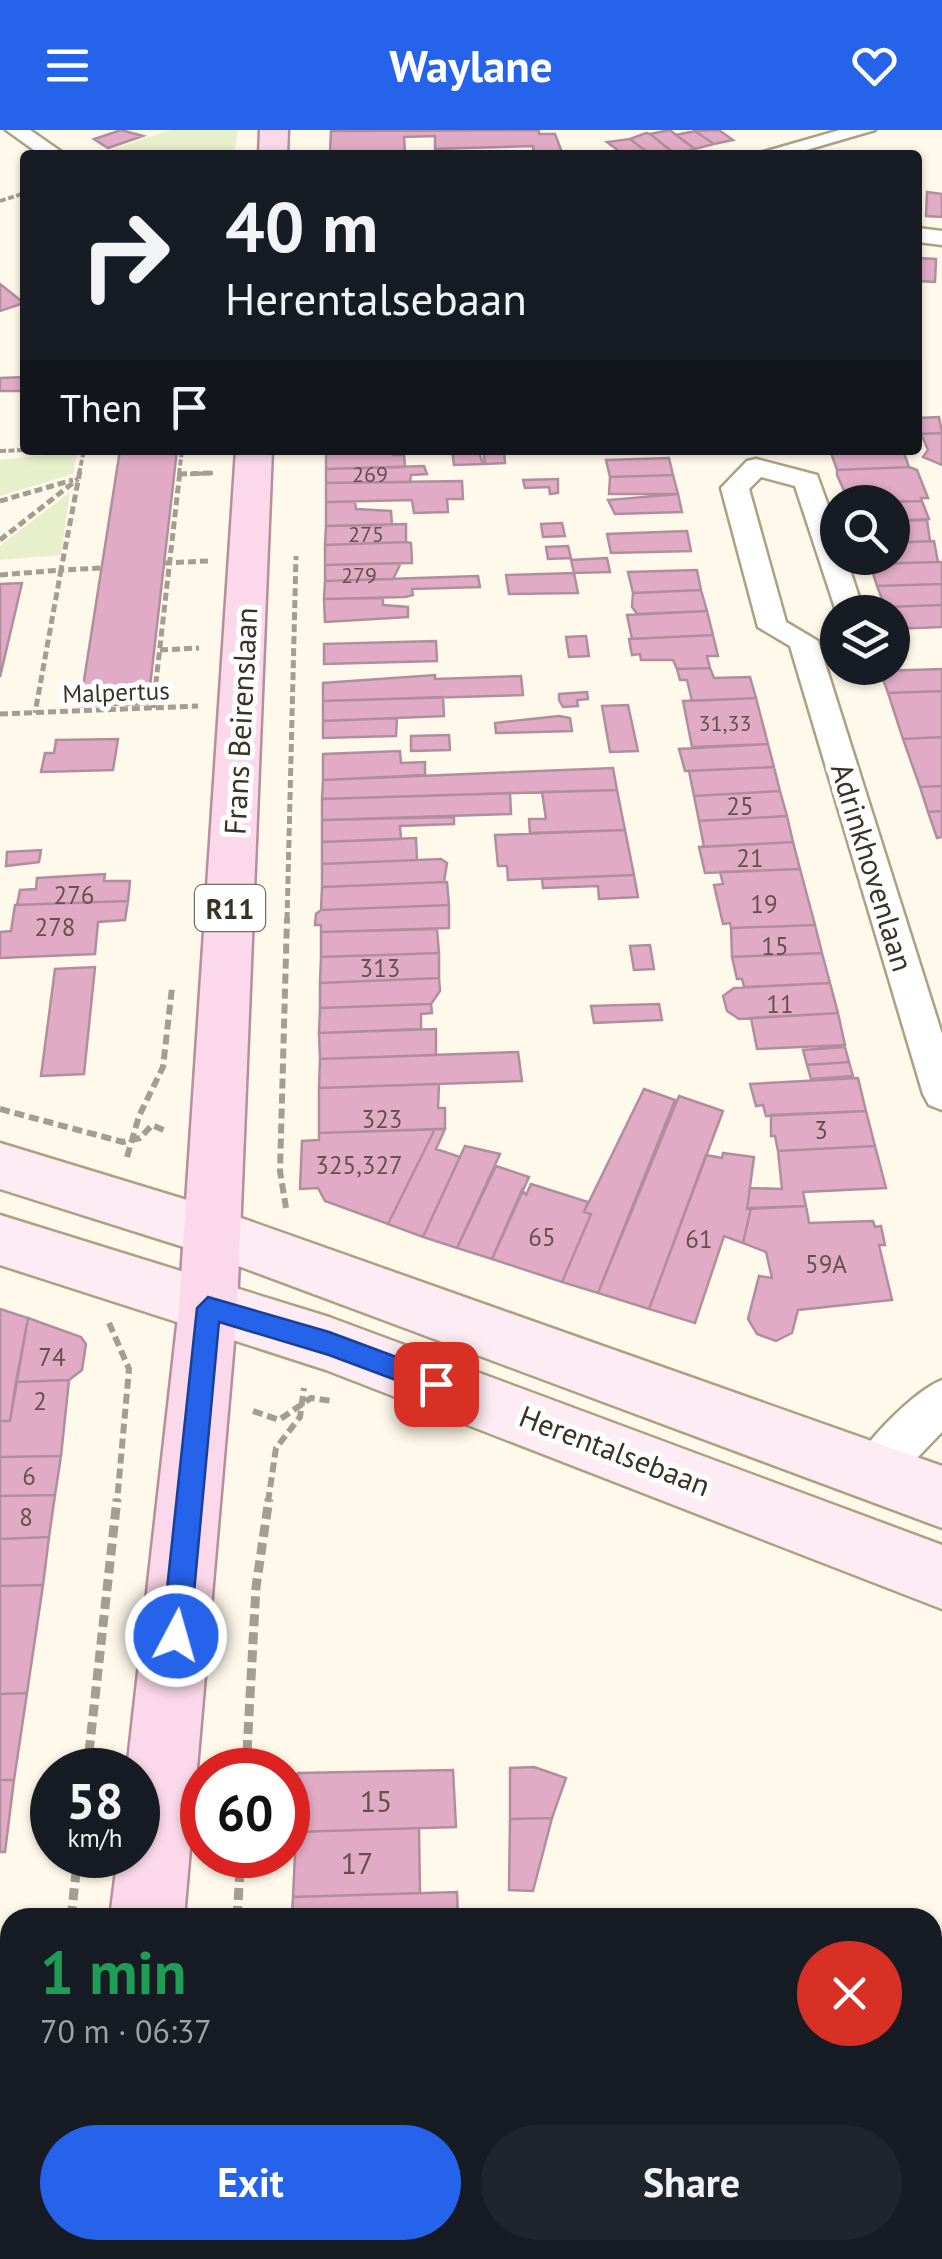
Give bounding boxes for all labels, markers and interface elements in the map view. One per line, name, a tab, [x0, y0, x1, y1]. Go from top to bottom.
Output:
text: Waylane	[389, 36, 553, 94]
icon: menu	[40, 38, 95, 93]
icon: heart	[847, 38, 902, 93]
text: 40 m	[225, 181, 378, 271]
icon: right	[60, 190, 190, 320]
text: Herentalsebaan	[225, 269, 527, 327]
icon: arrive	[162, 380, 217, 435]
text: Then	[60, 383, 142, 432]
house number: 269	[352, 460, 388, 488]
map controls	[820, 485, 910, 685]
button: search	[820, 485, 910, 575]
house number: 275	[348, 520, 384, 548]
house number: 279	[341, 561, 377, 589]
button: layers	[820, 595, 910, 685]
street label: Frans Beirenslaan	[215, 606, 265, 836]
street label: Malpertus	[62, 674, 170, 710]
house number: 31,33	[699, 709, 751, 737]
street label: Adrinkhovenlaan	[823, 758, 923, 976]
house number: 25	[726, 790, 754, 822]
house number: 21	[736, 842, 764, 874]
house number: 276	[54, 879, 94, 911]
road number: R11	[195, 885, 265, 931]
house number: 19	[750, 888, 778, 920]
house number: 278	[35, 911, 75, 943]
house number: 15	[761, 930, 789, 962]
house number: 313	[360, 952, 400, 984]
house number: 11	[766, 988, 794, 1020]
house number: 323	[362, 1103, 402, 1135]
house number: 3	[814, 1114, 828, 1146]
house number: 325,327	[315, 1149, 403, 1181]
house number: 65	[528, 1221, 556, 1253]
house number: 61	[685, 1223, 713, 1255]
house number: 59A	[805, 1248, 847, 1280]
house number: 74	[38, 1341, 66, 1373]
pin	[394, 1342, 479, 1427]
icon: arrive	[409, 1357, 464, 1412]
house number: 2	[33, 1385, 47, 1417]
street label: Herentalsebaan	[514, 1396, 716, 1504]
house number: 6	[22, 1460, 36, 1492]
house number: 8	[19, 1501, 33, 1533]
position arrow	[124, 1584, 228, 1688]
speed limit sign: 60	[180, 1748, 310, 1878]
text: 58	[67, 1768, 123, 1833]
house number: 15	[360, 1781, 392, 1820]
text: km/h	[68, 1822, 122, 1854]
house number: 17	[341, 1843, 373, 1882]
text: 1 min	[40, 1933, 186, 2011]
button: close	[797, 1941, 902, 2046]
text: 70 m · 06:37	[40, 2010, 212, 2052]
button: Exit	[40, 2125, 461, 2240]
button: Share	[481, 2125, 902, 2240]

